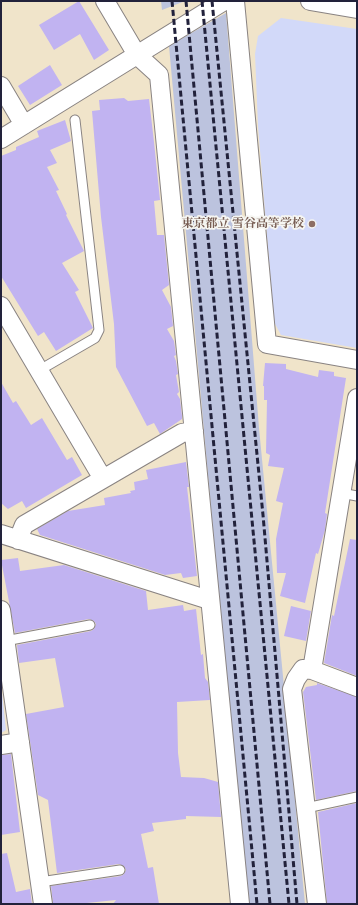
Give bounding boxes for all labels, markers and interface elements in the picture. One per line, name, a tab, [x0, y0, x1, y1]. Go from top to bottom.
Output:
place label: 東京都立 雪谷高等学校	[181, 217, 304, 231]
marker: 東京都立 雪谷高等学校	[307, 219, 317, 229]

